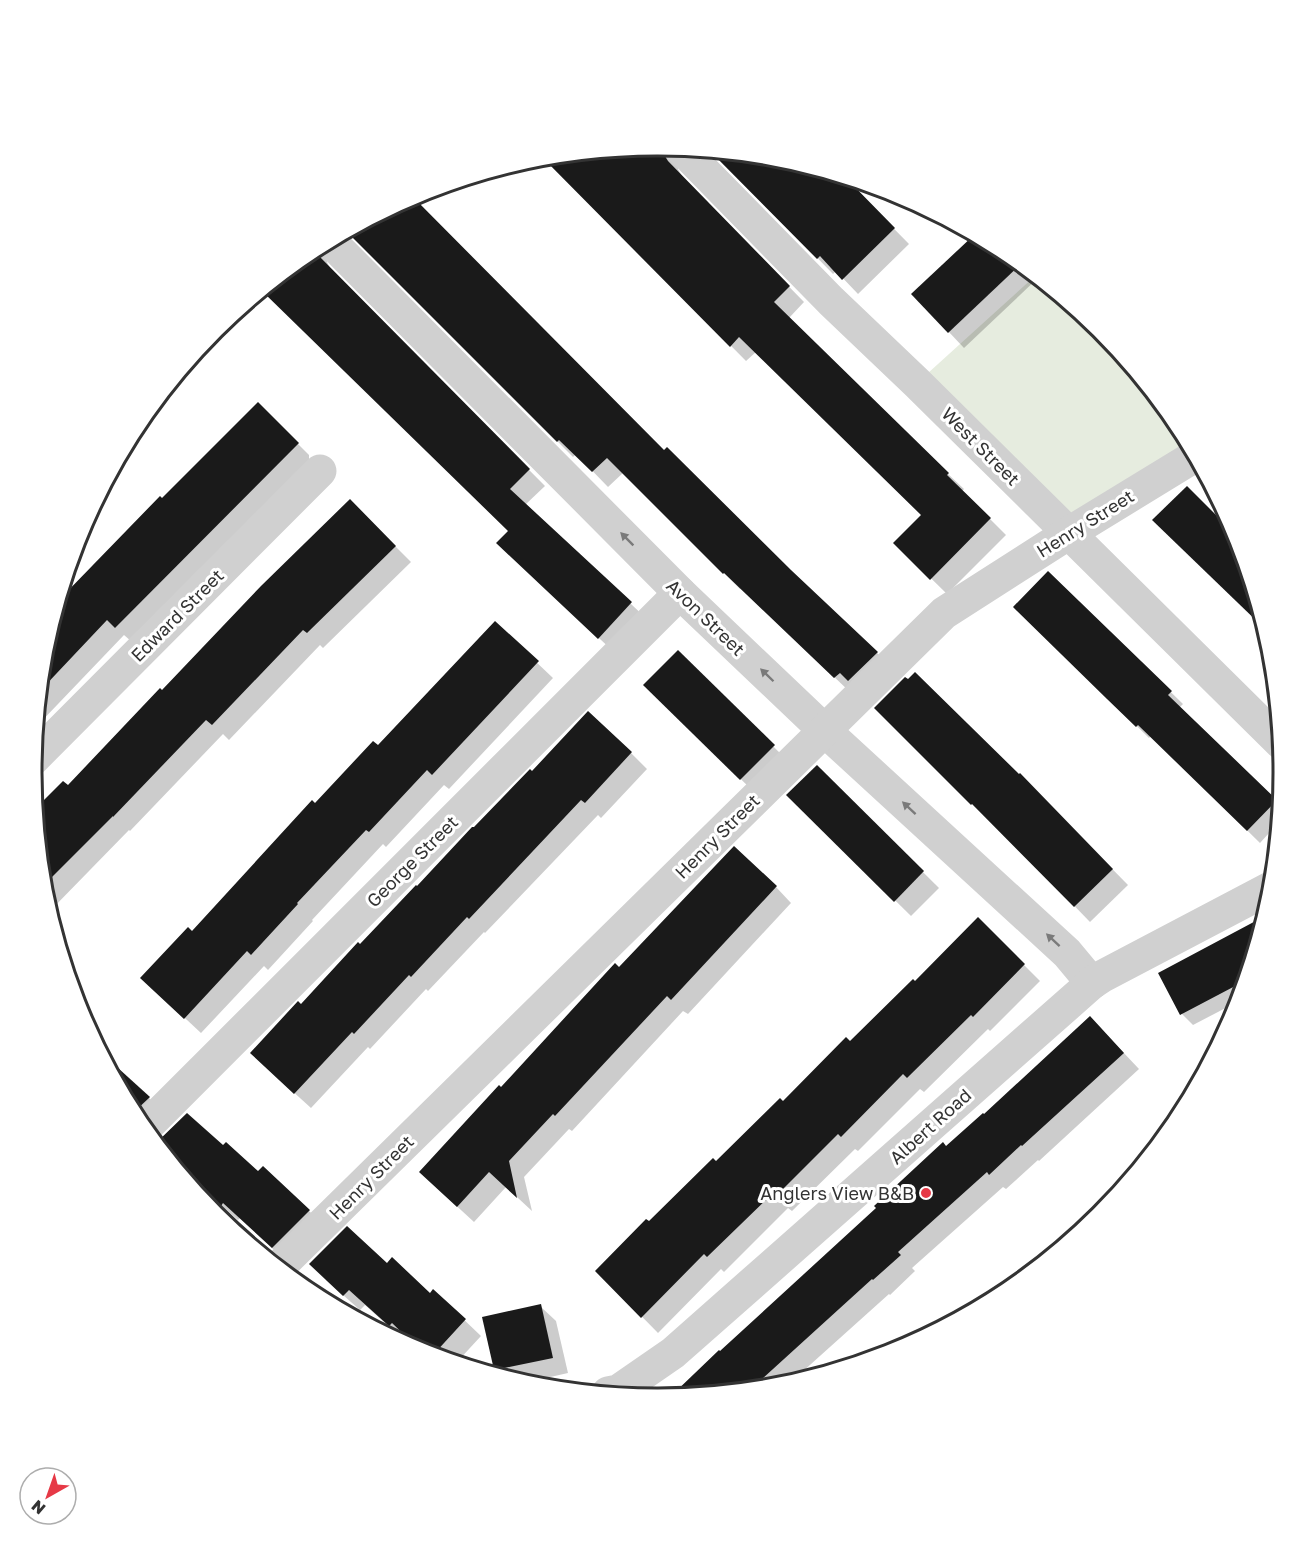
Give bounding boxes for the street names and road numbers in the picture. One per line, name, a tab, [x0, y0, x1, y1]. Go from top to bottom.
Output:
street label: West Street	[937, 402, 1025, 490]
street label: Henry Street	[1032, 484, 1138, 562]
street label: Edward Street	[126, 564, 228, 666]
street label: Avon Street	[662, 574, 750, 660]
street label: Henry Street	[670, 789, 764, 883]
street label: George Street	[362, 811, 462, 911]
street label: Albert Road	[885, 1084, 975, 1168]
street label: Henry Street	[324, 1130, 418, 1224]

